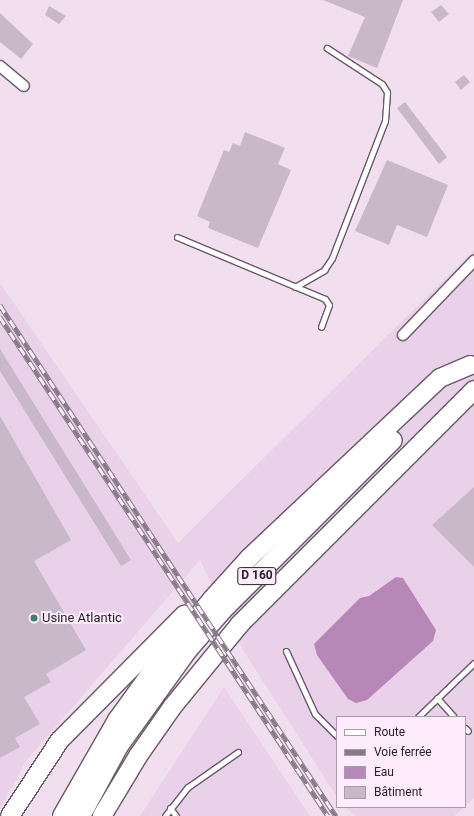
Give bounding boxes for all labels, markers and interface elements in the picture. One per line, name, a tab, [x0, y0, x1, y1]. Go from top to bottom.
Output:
road number: D 160	[237, 566, 277, 586]
place label: Usine Atlantic	[42, 610, 122, 626]
marker: Usine Atlantic	[29, 613, 39, 623]
legend	[336, 716, 466, 808]
text: Route	[374, 725, 405, 739]
text: Voie ferrée	[374, 745, 432, 759]
text: Eau	[374, 765, 394, 779]
text: Bâtiment	[374, 785, 422, 799]

